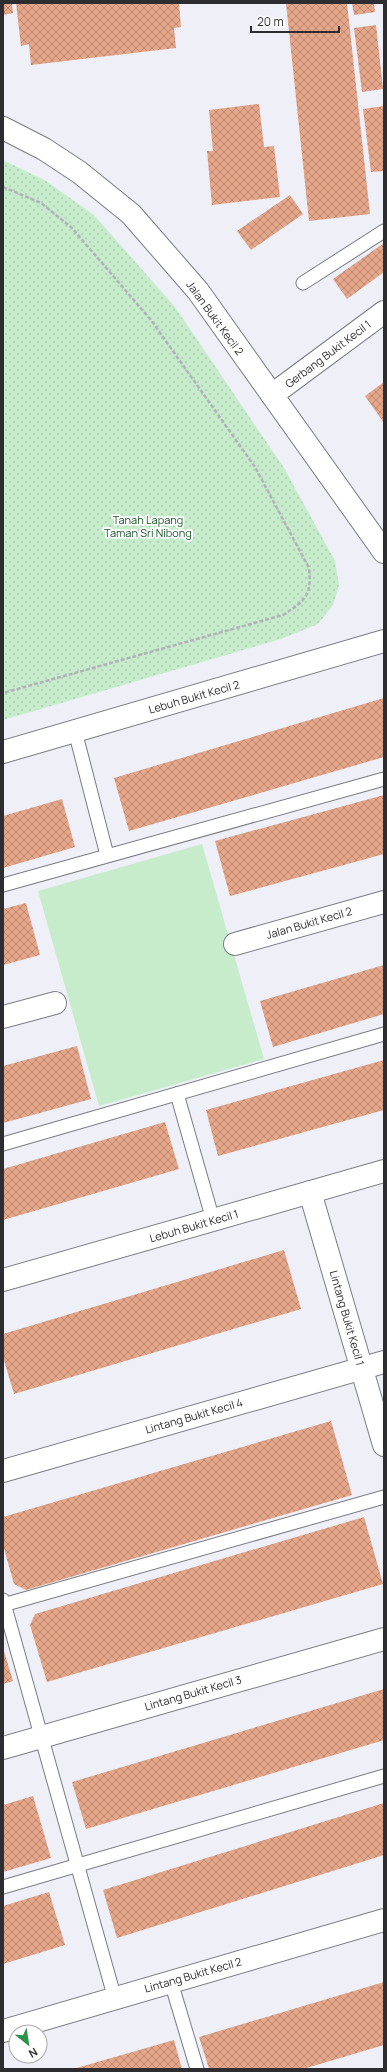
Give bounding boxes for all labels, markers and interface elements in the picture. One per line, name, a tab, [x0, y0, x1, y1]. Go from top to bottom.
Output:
scale bar	[251, 8, 339, 34]
text: 20 m	[257, 13, 284, 30]
street label: Jalan Bukit Kecil 2	[183, 277, 248, 358]
street label: Gerbang Bukit Kecil 1	[282, 316, 374, 391]
park label: Tanah Lapang Taman Sri Nibong	[104, 512, 192, 540]
street label: Lebuh Bukit Kecil 2	[147, 676, 241, 717]
street label: Jalan Bukit Kecil 2	[264, 903, 354, 942]
street label: Lebuh Bukit Kecil 1	[148, 1206, 240, 1245]
street label: Lintang Bukit Kecil 1	[327, 1268, 368, 1367]
street label: Lintang Bukit Kecil 4	[143, 1394, 244, 1437]
street label: Lintang Bukit Kecil 3	[143, 1671, 243, 1714]
street label: Lintang Bukit Kecil 2	[143, 1953, 243, 1996]
north arrow	[8, 2024, 48, 2064]
text: N	[26, 2045, 40, 2062]

